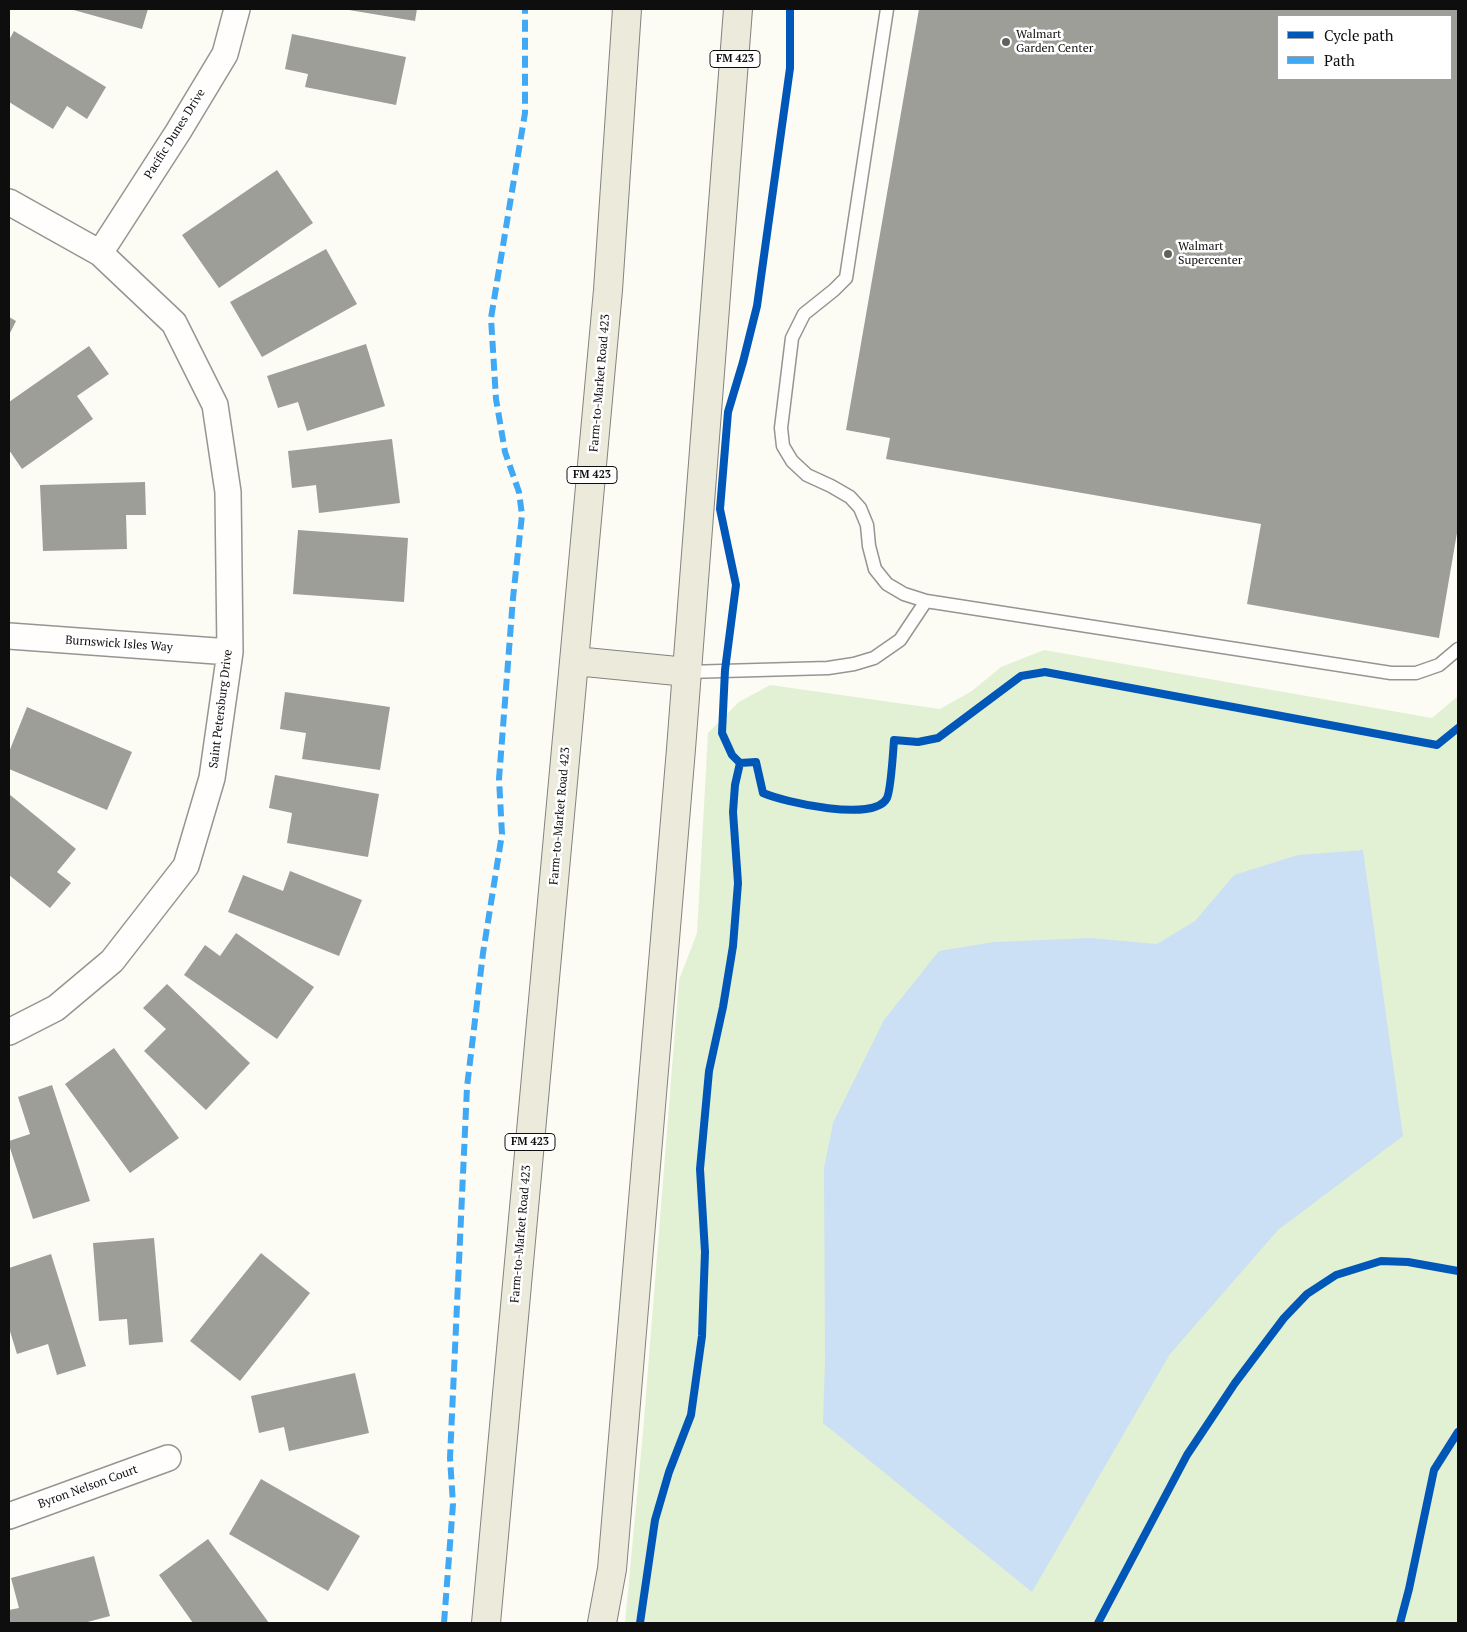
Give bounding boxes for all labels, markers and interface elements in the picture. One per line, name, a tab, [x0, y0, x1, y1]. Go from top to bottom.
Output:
legend	[1277, 15, 1452, 80]
text: Cycle path	[1324, 25, 1394, 45]
place label: Walmart Garden Center	[1016, 28, 1093, 56]
marker: Walmart Garden Center	[1000, 36, 1012, 48]
text: Path	[1324, 50, 1355, 70]
road number: FM 423	[710, 51, 760, 68]
street label: Pacific Dunes Drive	[141, 86, 209, 182]
place label: Walmart Supercenter	[1178, 240, 1242, 268]
marker: Walmart Supercenter	[1162, 248, 1174, 260]
street label: Farm-to-Market Road 423	[587, 314, 613, 452]
road number: FM 423	[567, 466, 617, 484]
street label: Burnswick Isles Way	[65, 633, 173, 655]
street label: Saint Petersburg Drive	[207, 649, 235, 769]
street label: Farm-to-Market Road 423	[547, 747, 573, 885]
road number: FM 423	[505, 1134, 555, 1150]
street label: Farm-to-Market Road 423	[508, 1165, 534, 1303]
street label: Byron Nelson Court	[36, 1462, 140, 1512]

